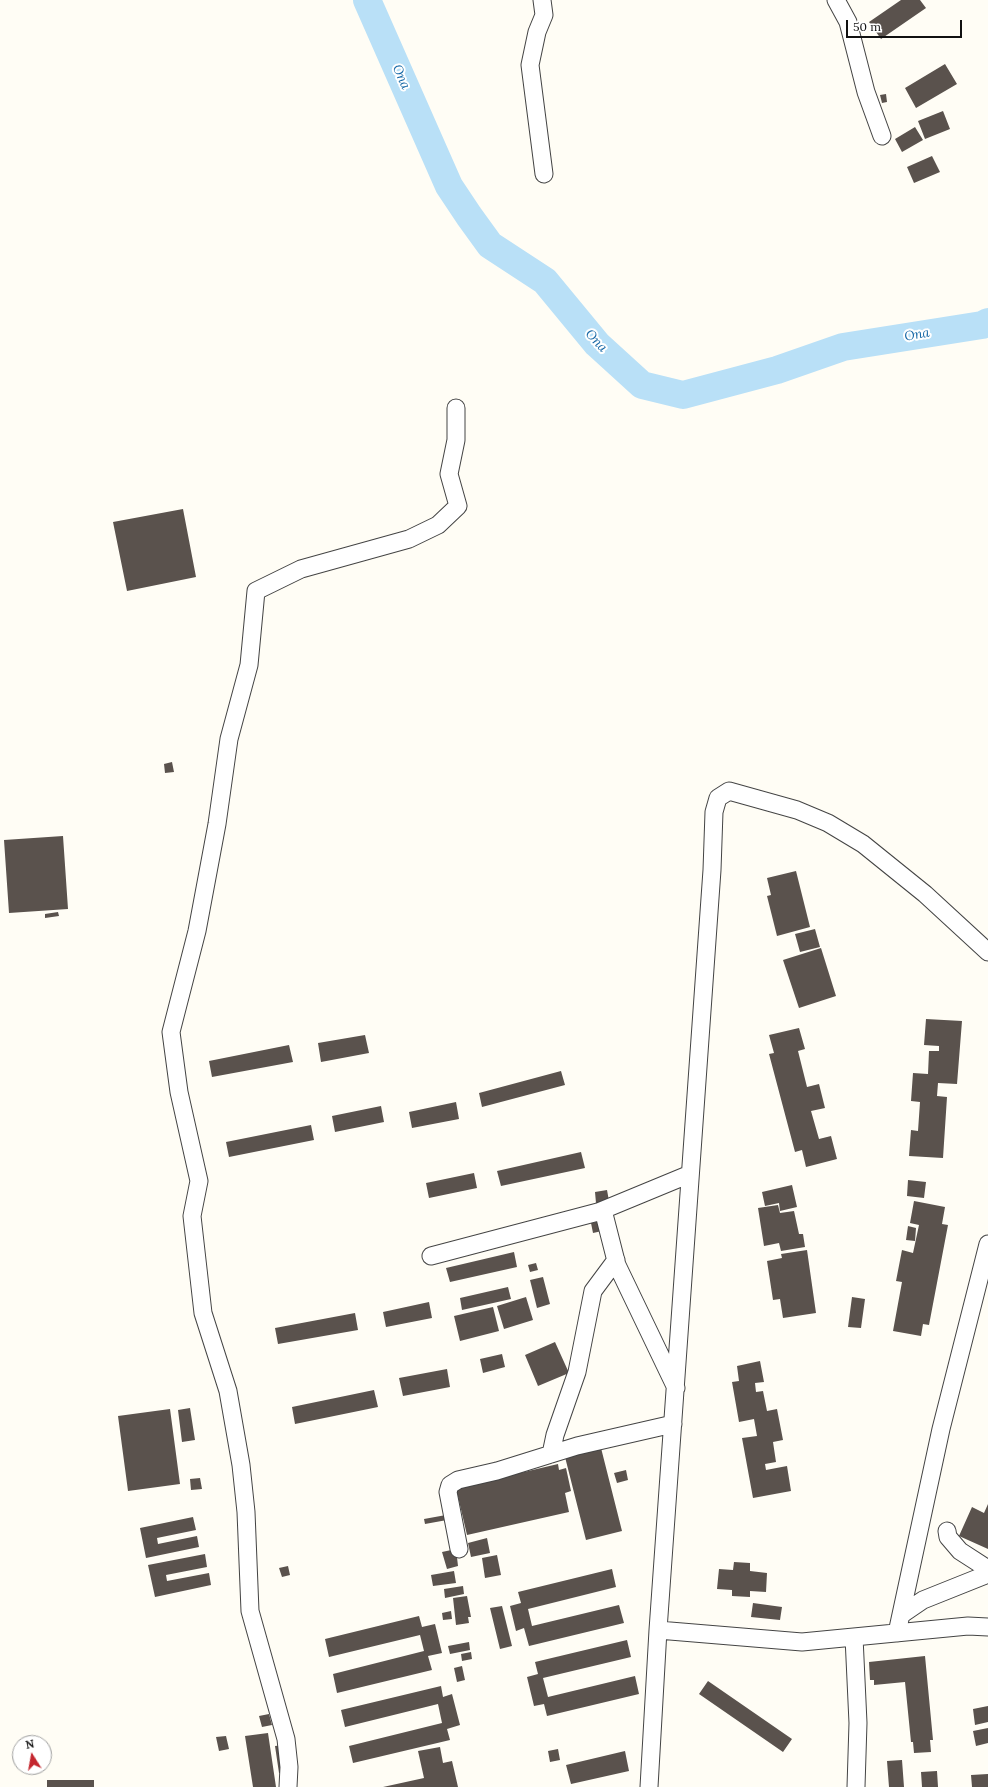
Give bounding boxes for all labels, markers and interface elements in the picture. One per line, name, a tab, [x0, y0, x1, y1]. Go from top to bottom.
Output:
scale bar	[848, 12, 964, 38]
text: 50 m	[853, 19, 881, 34]
water label: Ona	[389, 62, 413, 92]
water label: Ona	[903, 325, 931, 345]
water label: Ona	[582, 326, 610, 356]
north arrow	[12, 1735, 52, 1775]
text: N	[24, 1737, 35, 1752]

